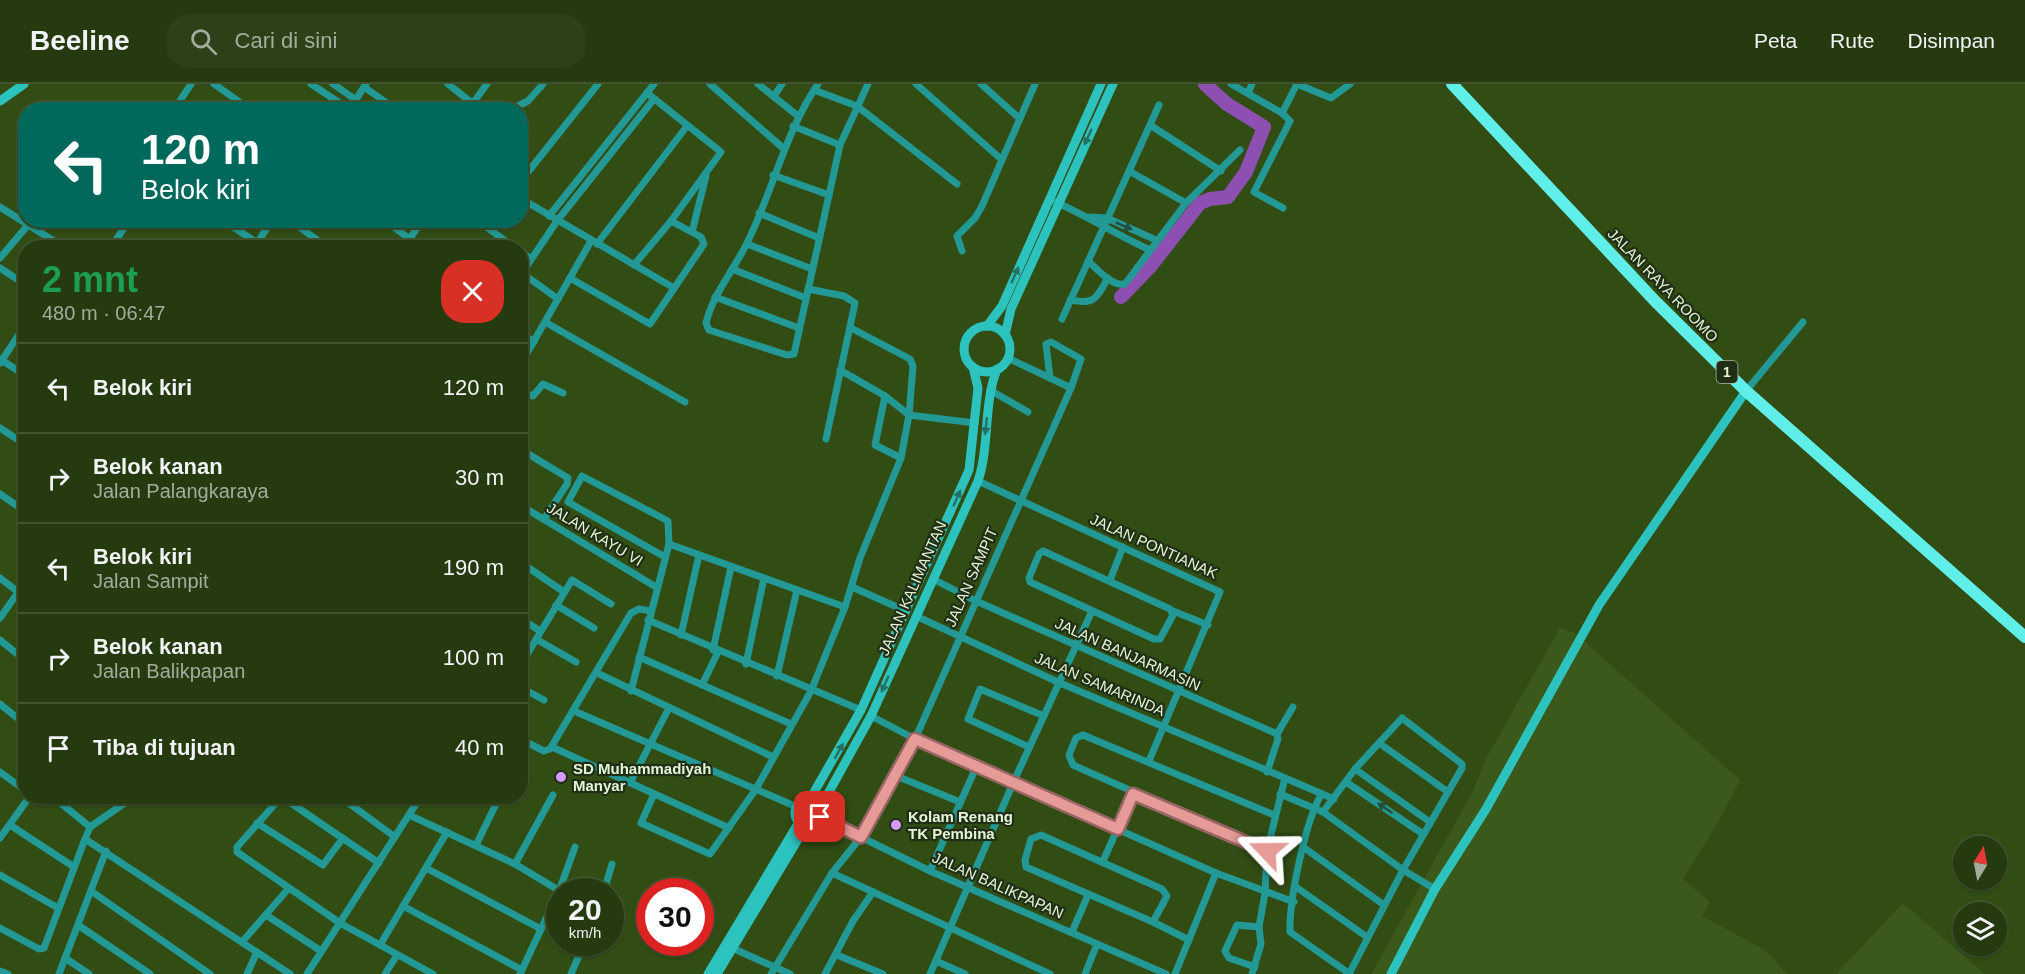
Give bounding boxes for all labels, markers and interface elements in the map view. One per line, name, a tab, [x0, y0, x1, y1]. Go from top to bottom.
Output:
search box	[166, 14, 586, 68]
text: Beeline	[30, 25, 130, 56]
icon: search	[187, 25, 220, 58]
text: Cari di sini	[235, 28, 337, 53]
text: Peta	[1754, 29, 1797, 52]
text: Rute	[1830, 29, 1874, 52]
text: Disimpan	[1907, 29, 1995, 52]
icon: left	[42, 126, 120, 204]
text: 120 m	[141, 126, 260, 173]
one-way arrow	[1084, 129, 1093, 146]
text: Belok kiri	[141, 175, 251, 205]
one-way arrow	[1115, 221, 1132, 230]
street label: JALAN RAYA ROOMO	[1604, 225, 1722, 345]
text: 2 mnt	[42, 259, 138, 300]
button: close	[441, 260, 504, 323]
one-way arrow	[1011, 266, 1020, 284]
text: 480 m · 06:47	[42, 302, 165, 324]
road number: 1	[1716, 361, 1738, 383]
icon: left	[42, 372, 75, 405]
text: Belok kiri	[93, 375, 192, 400]
text: 120 m	[443, 375, 504, 400]
one-way arrow	[981, 417, 991, 436]
text: Belok kanan	[93, 454, 223, 479]
icon: right	[42, 462, 75, 495]
text: 30 m	[455, 465, 504, 490]
text: Jalan Palangkaraya	[93, 480, 269, 502]
one-way arrow	[953, 489, 962, 507]
street label: JALAN KAYU VI	[544, 499, 646, 569]
street label: JALAN PONTIANAK	[1088, 510, 1220, 582]
street label: JALAN KALIMANTAN	[875, 518, 949, 658]
street label: JALAN SAMPIT	[942, 525, 1000, 629]
text: Belok kiri	[93, 544, 192, 569]
icon: left	[42, 552, 75, 585]
text: 190 m	[443, 555, 504, 580]
text: Jalan Sampit	[93, 570, 209, 592]
street label: JALAN BANJARMASIN	[1053, 614, 1203, 694]
text: Belok kanan	[93, 634, 223, 659]
icon: right	[42, 642, 75, 675]
text: 100 m	[443, 645, 504, 670]
street label: JALAN SAMARINDA	[1032, 649, 1168, 719]
text: Jalan Balikpapan	[93, 660, 245, 682]
one-way arrow	[880, 675, 889, 693]
icon: arrive	[42, 732, 75, 765]
text: Tiba di tujuan	[93, 735, 236, 760]
text: 40 m	[455, 735, 504, 760]
one-way arrow	[834, 742, 844, 759]
place label: SD Muhammadiyah Manyar	[573, 760, 711, 794]
marker: SD Muhammadiyah Manyar	[554, 770, 568, 784]
pin	[794, 791, 845, 842]
icon: arrive	[803, 800, 836, 833]
one-way arrow	[1377, 802, 1393, 814]
place label: Kolam Renang TK Pembina	[908, 808, 1013, 842]
marker: Kolam Renang TK Pembina	[889, 818, 903, 832]
position arrow	[1235, 819, 1299, 883]
north arrow	[1953, 836, 2007, 890]
map controls	[1953, 836, 2007, 956]
street label: JALAN BALIKPAPAN	[930, 848, 1066, 922]
speed limit sign: 30	[636, 878, 714, 956]
text: 20	[568, 893, 602, 926]
button: layers	[1953, 902, 2007, 956]
text: km/h	[569, 924, 601, 941]

